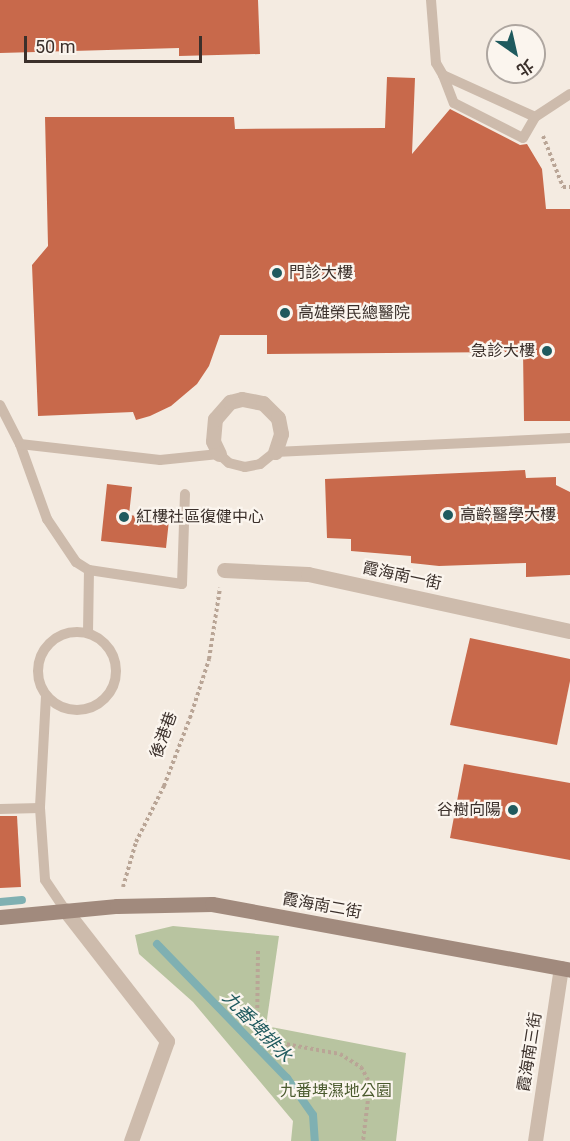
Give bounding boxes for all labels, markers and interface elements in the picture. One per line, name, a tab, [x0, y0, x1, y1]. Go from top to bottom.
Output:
scale bar	[27, 24, 206, 62]
north arrow	[486, 24, 546, 84]
text: 50 m	[35, 36, 75, 57]
text: 北	[513, 55, 537, 80]
place label: 門診大樓	[289, 263, 353, 283]
marker: 門診大樓	[270, 266, 284, 280]
place label: 高雄榮民總醫院	[298, 303, 410, 323]
marker: 高雄榮民總醫院	[276, 304, 294, 322]
place label: 急診大樓	[471, 341, 535, 361]
marker: 急診大樓	[540, 344, 554, 358]
place label: 高齡醫學大樓	[460, 505, 556, 525]
place label: 紅樓社區復健中心	[136, 507, 264, 527]
marker: 高齡醫學大樓	[441, 508, 455, 522]
marker: 紅樓社區復健中心	[117, 510, 131, 524]
street label: 霞海南一街	[361, 558, 443, 594]
street label: 後港巷	[147, 709, 181, 761]
place label: 谷樹向陽	[437, 800, 501, 820]
marker: 谷樹向陽	[506, 803, 520, 817]
street label: 霞海南二街	[281, 890, 363, 922]
water label: 九番埤排水	[218, 987, 296, 1067]
street label: 霞海南三街	[514, 1011, 546, 1093]
park label: 九番埤濕地公園	[280, 1081, 392, 1101]

